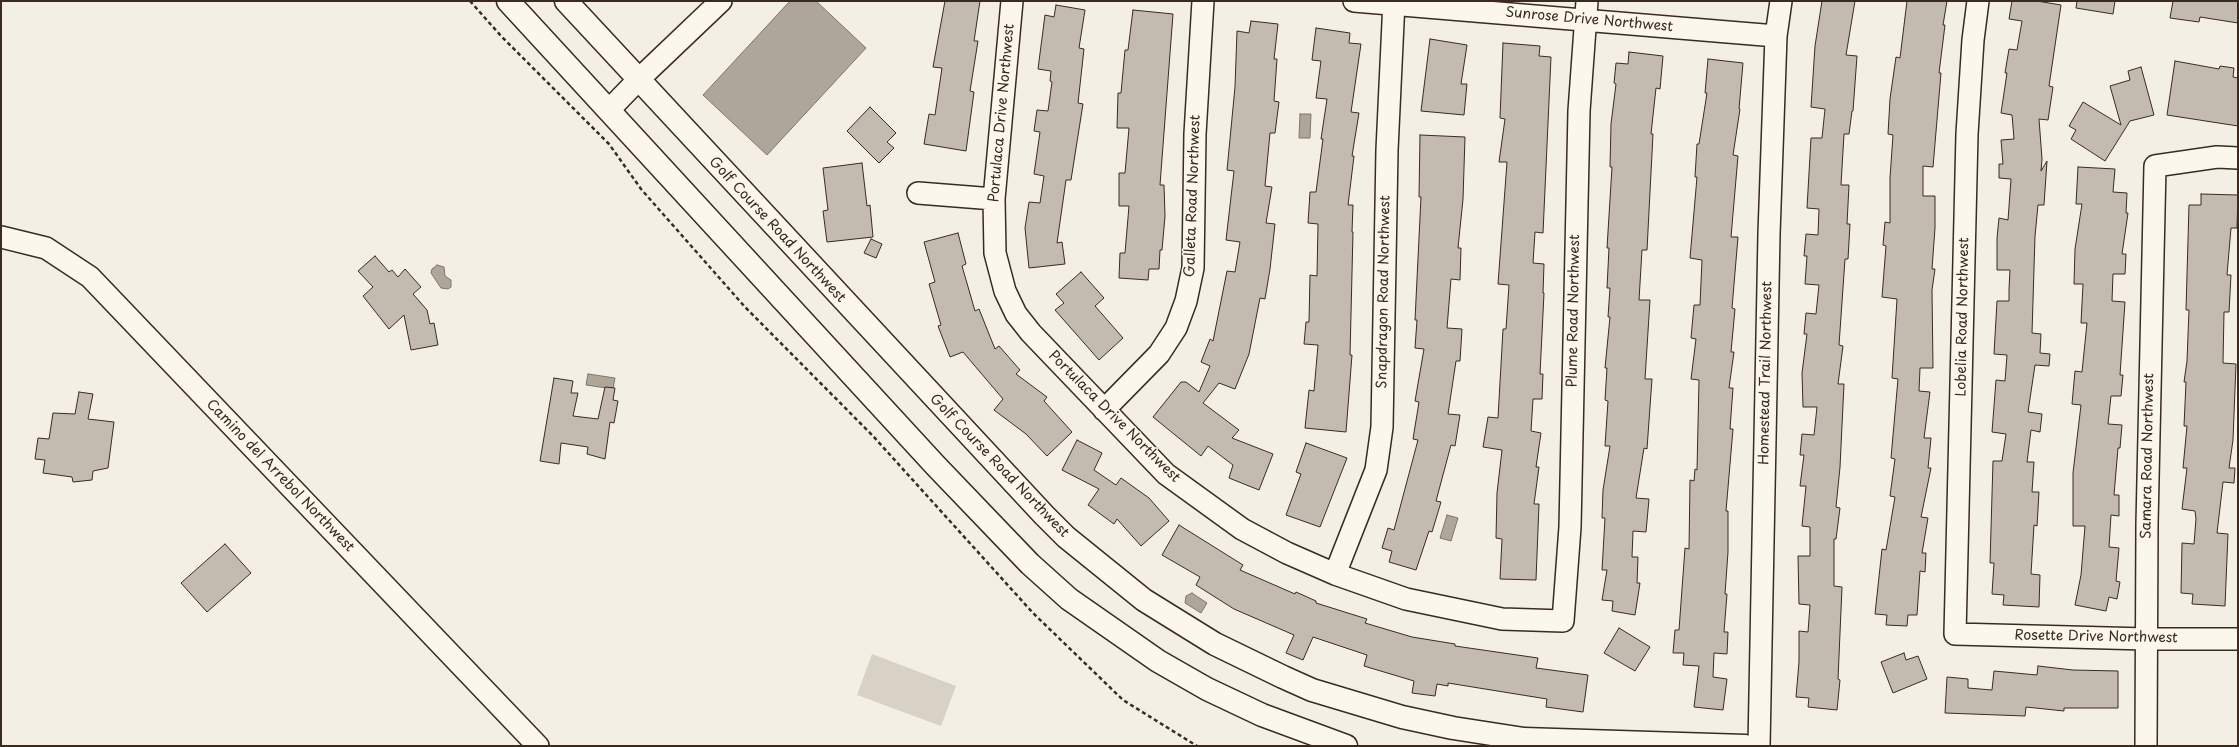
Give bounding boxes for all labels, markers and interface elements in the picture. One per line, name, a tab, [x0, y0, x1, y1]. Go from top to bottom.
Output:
street label: Sunrose Drive Northwest	[1504, 4, 1674, 36]
street label: Portulaca Drive Northwest	[986, 23, 1018, 203]
street label: Galleta Road Northwest	[1182, 114, 1204, 278]
street label: Golf Course Road Northwest	[705, 154, 849, 306]
street label: Snapdragon Road Northwest	[1374, 195, 1394, 389]
street label: Plume Road Northwest	[1564, 234, 1584, 388]
street label: Lobelia Road Northwest	[1953, 237, 1973, 397]
street label: Homestead Trail Northwest	[1756, 281, 1776, 465]
street label: Portulaca Drive Northwest	[1045, 348, 1183, 486]
street label: Samara Road Northwest	[2138, 373, 2158, 539]
street label: Golf Course Road Northwest	[926, 391, 1072, 541]
street label: Camino del Arrebol Northwest	[203, 396, 357, 556]
street label: Rosette Drive Northwest	[2014, 627, 2178, 647]

